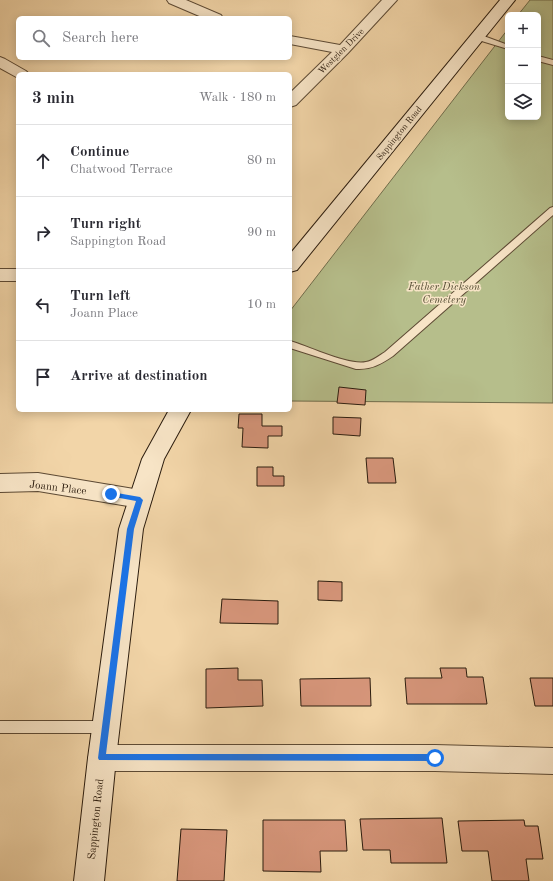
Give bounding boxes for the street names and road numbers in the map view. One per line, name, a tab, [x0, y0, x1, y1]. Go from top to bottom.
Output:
street label: Westglen Drive	[317, 27, 366, 76]
street label: Sappington Road	[375, 104, 424, 162]
street label: Joann Place	[29, 480, 87, 497]
street label: Sappington Road	[87, 778, 106, 860]

